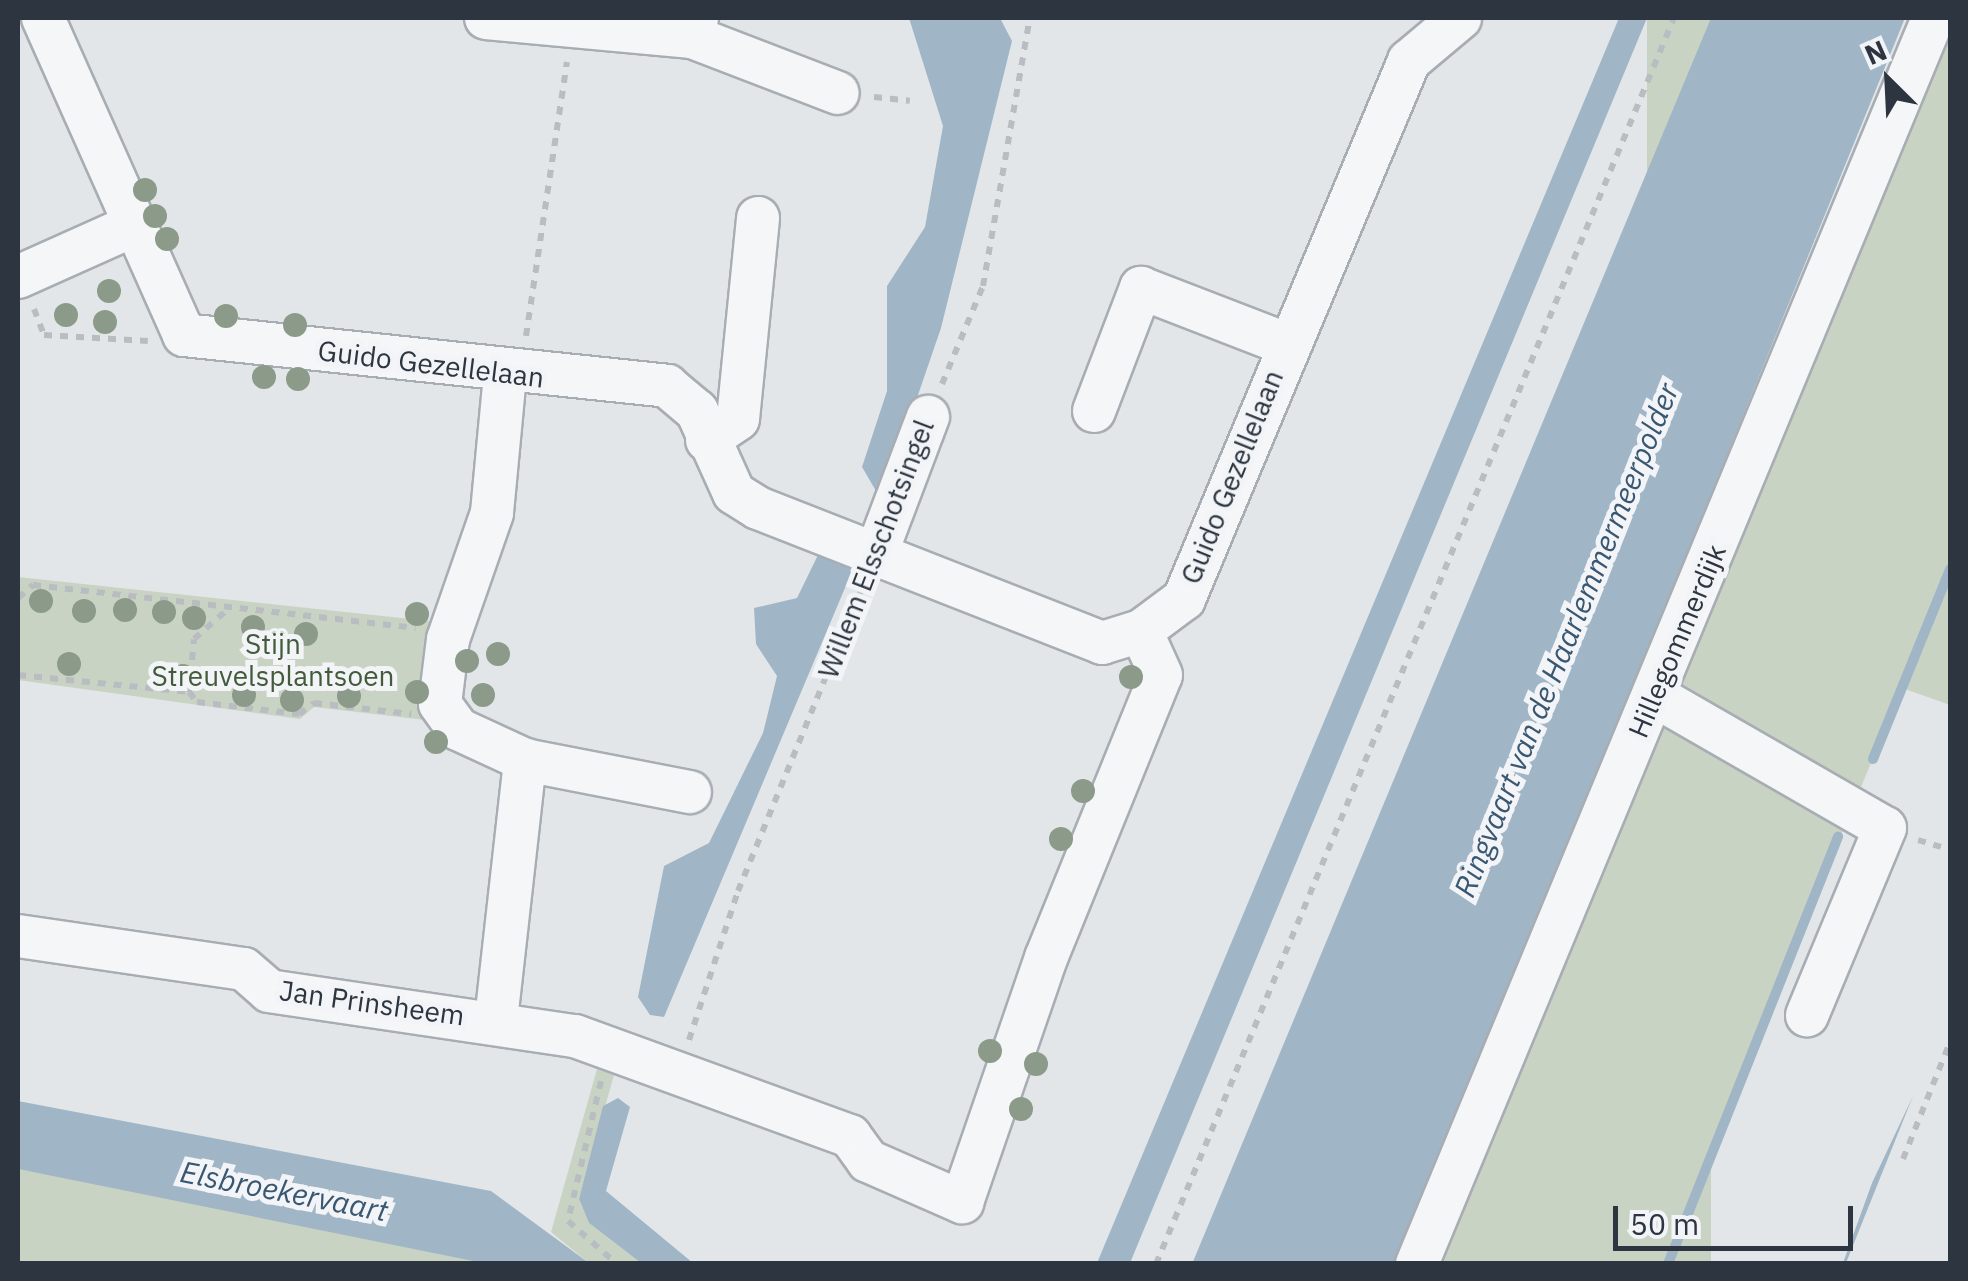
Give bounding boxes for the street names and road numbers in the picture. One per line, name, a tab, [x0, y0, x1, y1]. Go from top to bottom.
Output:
street label: Guido Gezellelaan	[316, 333, 546, 395]
street label: Guido Gezellelaan	[1174, 365, 1290, 589]
street label: Willem Elsschotsingel	[811, 415, 941, 683]
street label: Hillegommerdijk	[1621, 539, 1733, 743]
street label: Jan Prinsheem	[277, 973, 467, 1033]

